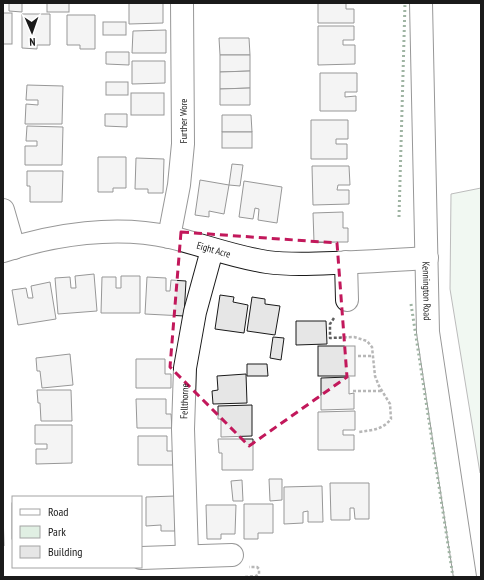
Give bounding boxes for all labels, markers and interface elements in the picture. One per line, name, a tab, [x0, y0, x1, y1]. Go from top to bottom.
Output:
north arrow	[12, 12, 52, 52]
text: N	[29, 35, 36, 49]
street label: Further Wore	[177, 99, 190, 143]
street label: Eight Acre	[195, 238, 232, 260]
street label: Kennington Road	[420, 261, 434, 321]
street label: Fellthorne	[177, 383, 191, 419]
legend	[12, 496, 142, 568]
text: Road	[48, 504, 68, 519]
text: Park	[48, 524, 66, 539]
text: Building	[48, 544, 83, 559]

